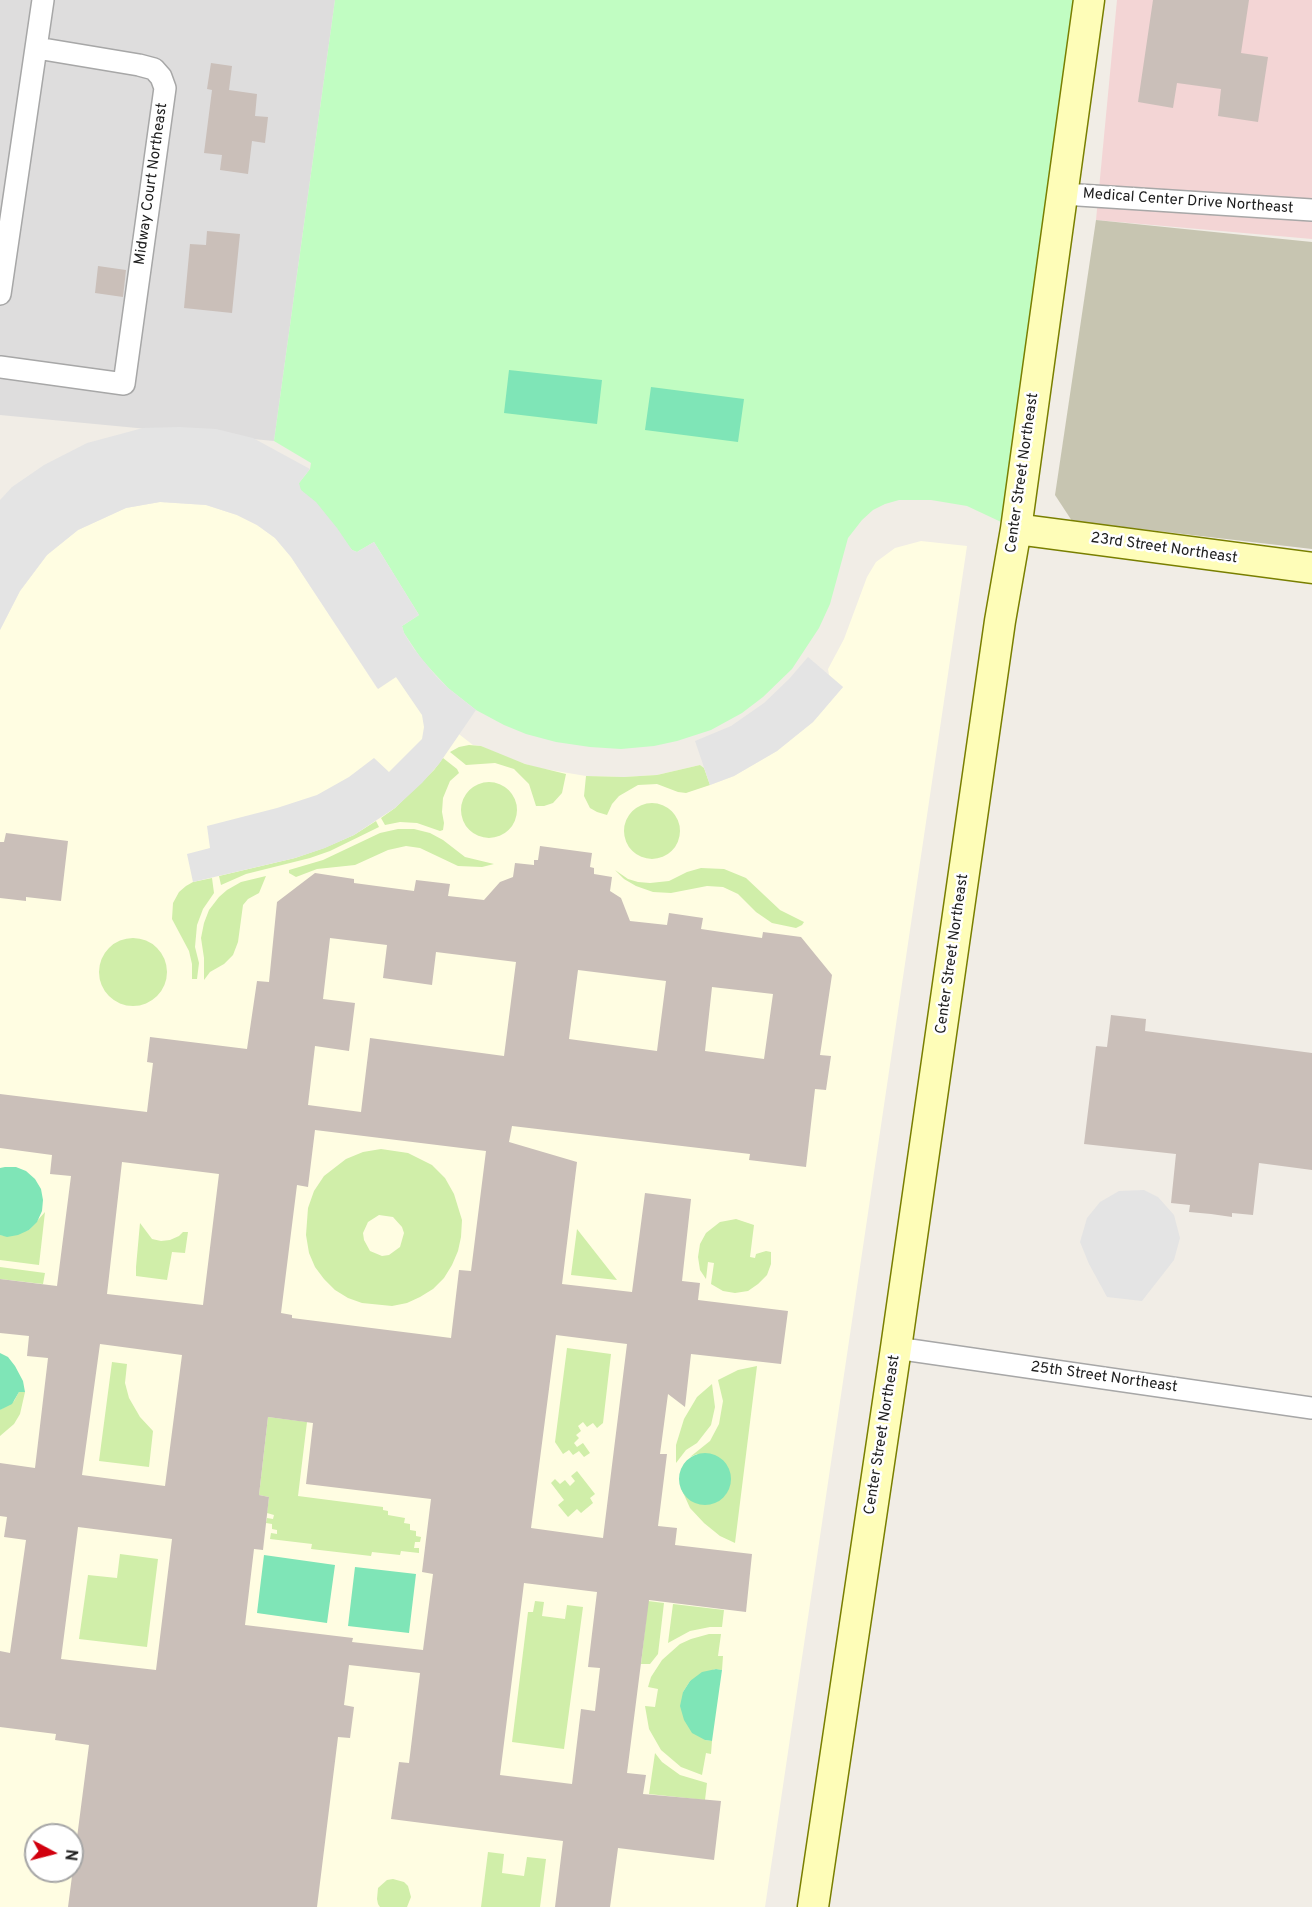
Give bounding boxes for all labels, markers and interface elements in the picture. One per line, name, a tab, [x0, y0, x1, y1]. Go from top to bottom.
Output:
street label: Midway Court Northeast	[132, 102, 172, 266]
street label: Medical Center Drive Northeast	[1082, 186, 1294, 218]
street label: Center Street Northeast	[1003, 392, 1043, 554]
street label: 23rd Street Northeast	[1089, 530, 1239, 568]
street label: Center Street Northeast	[933, 873, 973, 1035]
street label: Center Street Northeast	[861, 1354, 905, 1516]
street label: 25th Street Northeast	[1029, 1359, 1179, 1397]
north arrow	[24, 1823, 84, 1883]
text: N	[59, 1848, 81, 1862]

